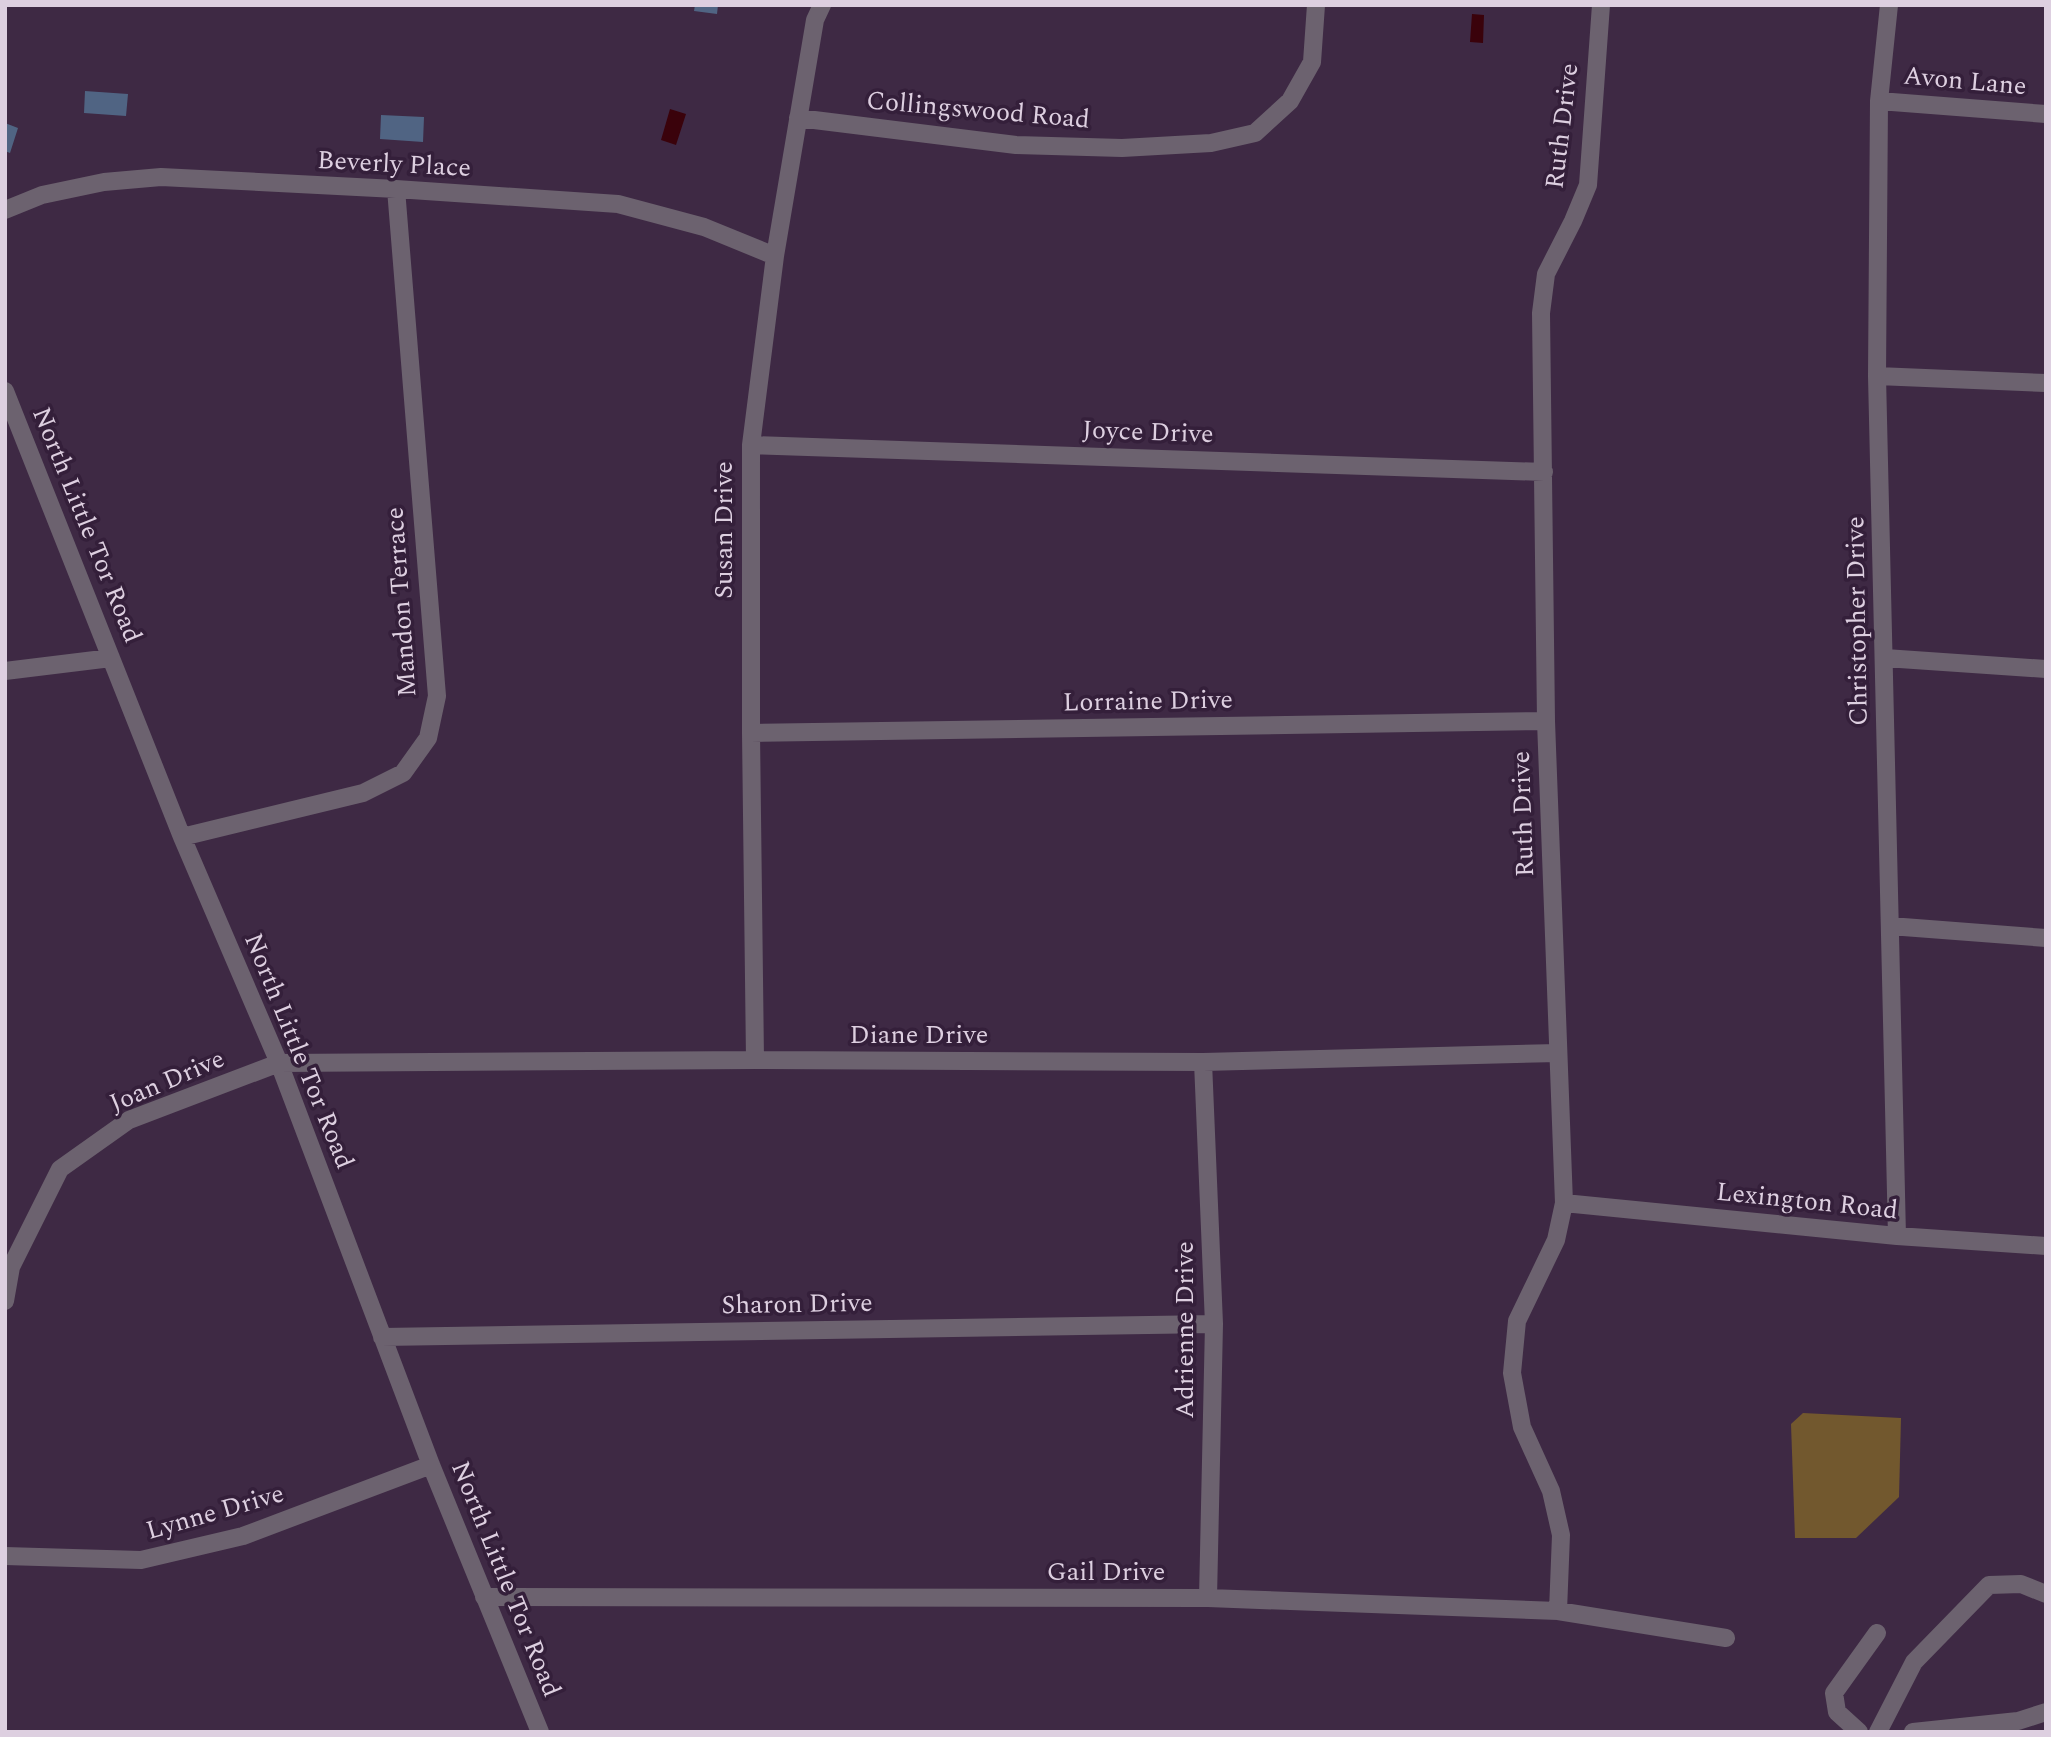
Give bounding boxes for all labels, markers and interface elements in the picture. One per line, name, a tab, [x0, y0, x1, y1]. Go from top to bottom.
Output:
street label: Avon Lane	[1902, 56, 2028, 106]
street label: Ruth Drive	[1534, 61, 1590, 191]
street label: Collingswood Road	[865, 80, 1091, 140]
street label: Beverly Place	[316, 140, 472, 188]
street label: North Little Tor Road	[21, 401, 153, 649]
street label: Joyce Drive	[1082, 410, 1214, 454]
street label: Susan Drive	[704, 461, 744, 599]
street label: Mandon Terrace	[374, 506, 428, 698]
street label: Christopher Drive	[1835, 516, 1879, 726]
street label: Lorraine Drive	[1063, 680, 1233, 722]
street label: Ruth Drive	[1501, 750, 1545, 878]
street label: North Little Tor Road	[233, 927, 365, 1175]
street label: Diane Drive	[850, 1015, 988, 1055]
street label: Joan Drive	[103, 1039, 231, 1123]
street label: Lexington Road	[1714, 1172, 1900, 1230]
street label: Adrienne Drive	[1165, 1241, 1205, 1419]
street label: Sharon Drive	[721, 1283, 873, 1325]
street label: North Little Tor Road	[440, 1455, 572, 1703]
street label: Lynne Drive	[141, 1473, 289, 1551]
street label: Gail Drive	[1047, 1552, 1165, 1592]

